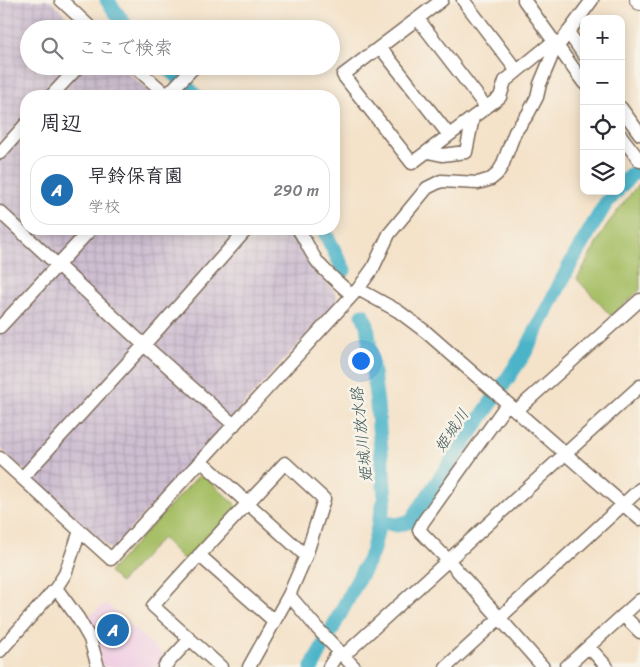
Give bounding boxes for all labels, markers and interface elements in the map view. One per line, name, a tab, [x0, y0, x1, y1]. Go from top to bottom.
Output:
map controls	[580, 15, 625, 195]
button: +	[580, 15, 625, 60]
search box	[20, 20, 340, 75]
text: ここで検索	[78, 31, 173, 64]
icon: search	[38, 34, 66, 62]
button: −	[580, 60, 625, 105]
text: 周辺	[40, 104, 82, 142]
button: locate	[580, 105, 625, 150]
button: layers	[580, 150, 625, 195]
text: 早鈴保育園	[88, 159, 183, 192]
text: A	[52, 176, 62, 205]
text: 290 m	[273, 176, 319, 205]
text: 学校	[88, 192, 120, 221]
your location	[348, 348, 374, 374]
water label: 姫城川放水路	[342, 385, 381, 484]
water label: 姫城川	[426, 402, 477, 458]
pin: A	[97, 611, 129, 649]

